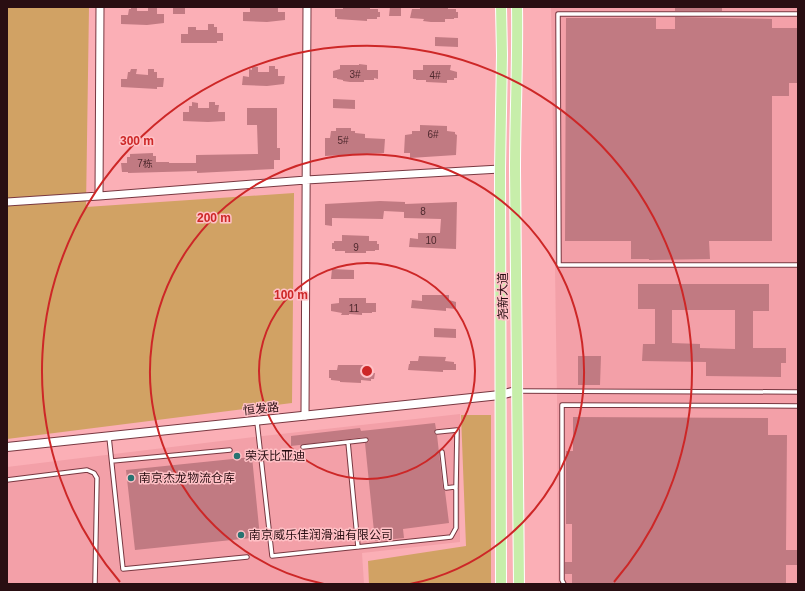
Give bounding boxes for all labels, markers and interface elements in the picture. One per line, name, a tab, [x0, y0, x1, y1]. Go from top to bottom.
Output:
house number: 3#	[349, 69, 361, 80]
house number: 4#	[429, 70, 441, 81]
house number: 6#	[427, 129, 439, 140]
text: 300 m	[120, 134, 154, 148]
house number: 5#	[337, 135, 349, 146]
house number: 7栋	[137, 158, 153, 169]
house number: 8	[420, 206, 426, 217]
text: 200 m	[197, 211, 231, 225]
house number: 10	[425, 235, 437, 246]
house number: 9	[353, 242, 359, 253]
street label: 尧新大道	[496, 272, 510, 320]
text: 100 m	[274, 288, 308, 302]
house number: 11	[349, 303, 360, 314]
centre of rings	[360, 364, 374, 378]
street label: 恒发路	[242, 400, 280, 418]
place label: 荣沃比亚迪	[245, 449, 305, 463]
marker: 荣沃比亚迪	[232, 451, 242, 461]
place label: 南京杰龙物流仓库	[139, 471, 235, 485]
marker: 南京杰龙物流仓库	[126, 473, 136, 483]
place label: 南京威乐佳润滑油有限公司	[249, 528, 393, 542]
marker: 南京威乐佳润滑油有限公司	[236, 530, 246, 540]

